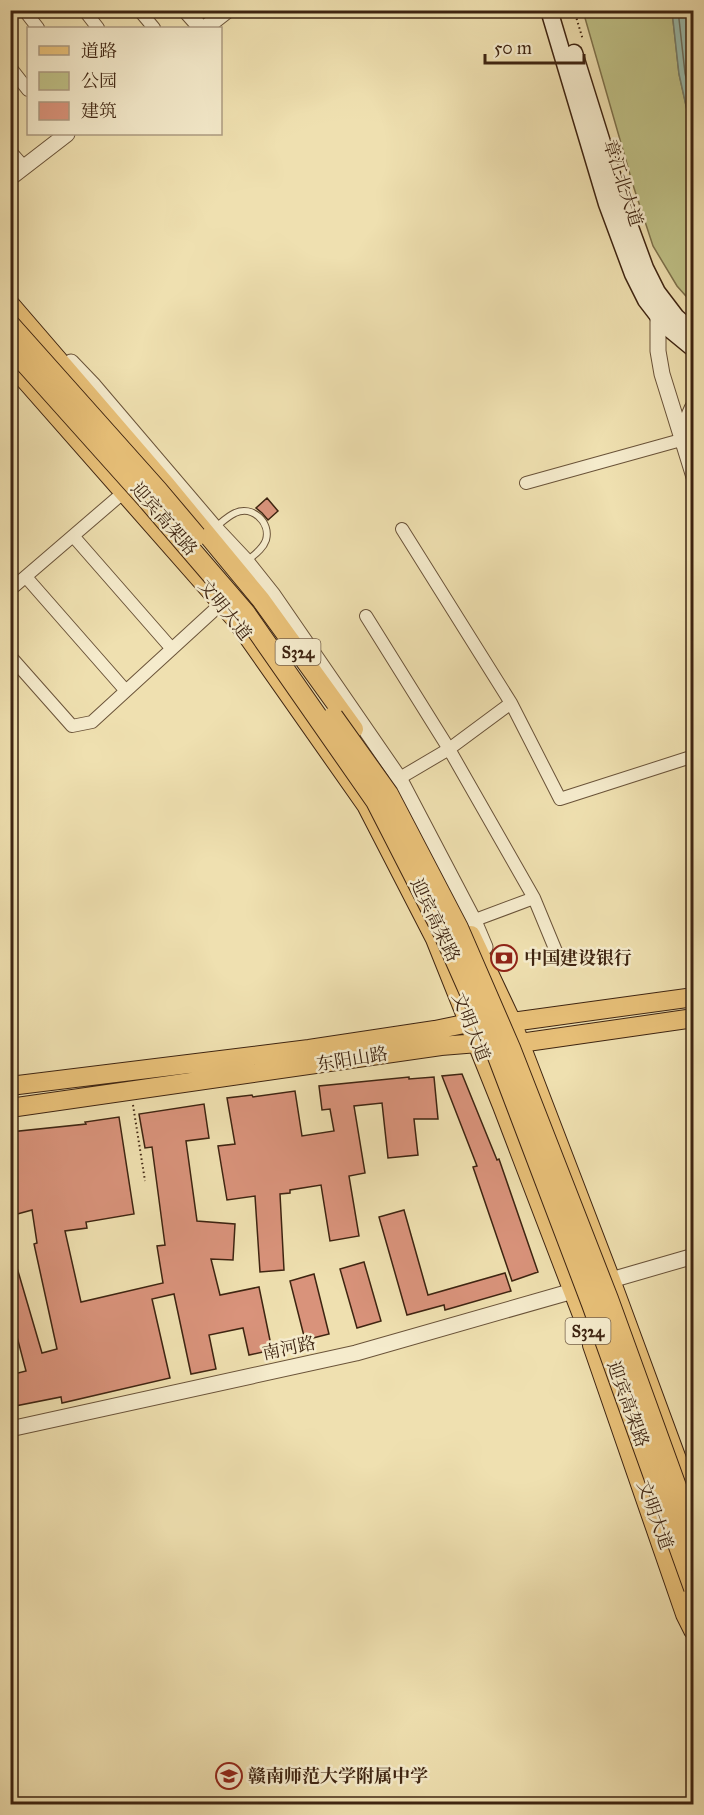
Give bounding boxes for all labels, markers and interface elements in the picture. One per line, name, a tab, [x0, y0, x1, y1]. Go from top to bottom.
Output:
legend	[27, 27, 222, 135]
scale bar	[485, 27, 584, 65]
text: 50 m	[494, 37, 532, 59]
text: 道路	[81, 40, 117, 62]
text: 公园	[81, 70, 117, 92]
text: 建筑	[81, 100, 117, 122]
street label: 章江北大道	[599, 137, 647, 229]
street label: 迎宾高架路	[126, 478, 202, 560]
street label: 文明大道	[194, 575, 256, 645]
road number: S324	[276, 639, 320, 665]
street label: 迎宾高架路	[405, 875, 465, 965]
bank icon: 中国建设银行	[489, 943, 519, 973]
place label: 中国建设银行	[524, 947, 632, 969]
street label: 文明大道	[447, 990, 495, 1064]
street label: 东阳山路	[315, 1043, 389, 1075]
road number: S324	[566, 1318, 610, 1344]
street label: 南河路	[260, 1332, 318, 1364]
street label: 迎宾高架路	[602, 1358, 654, 1450]
street label: 文明大道	[632, 1477, 678, 1553]
school or university icon: 赣南师范大学附属中学	[214, 1761, 244, 1791]
place label: 赣南师范大学附属中学	[248, 1765, 428, 1787]

